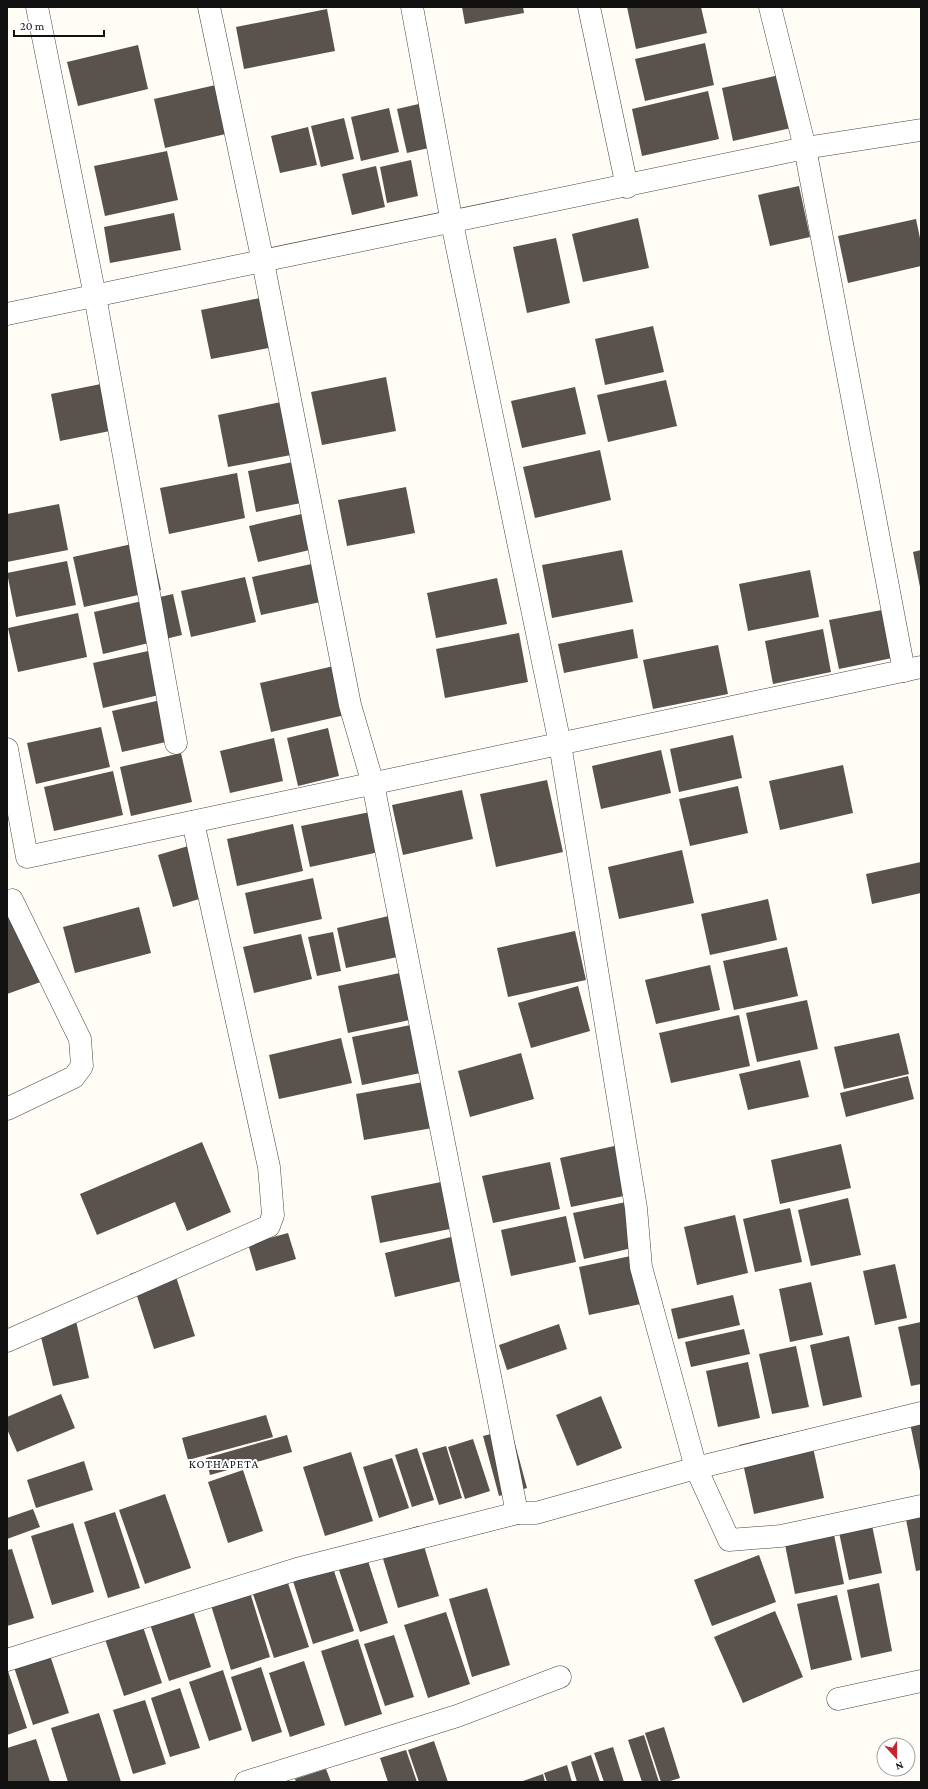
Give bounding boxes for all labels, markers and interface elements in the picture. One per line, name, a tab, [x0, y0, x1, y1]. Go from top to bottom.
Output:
scale bar	[14, 12, 104, 38]
text: 20 m	[20, 19, 45, 33]
district label: KOTHAPETA	[189, 1457, 259, 1471]
north arrow	[876, 1737, 916, 1777]
text: N	[893, 1759, 905, 1773]

